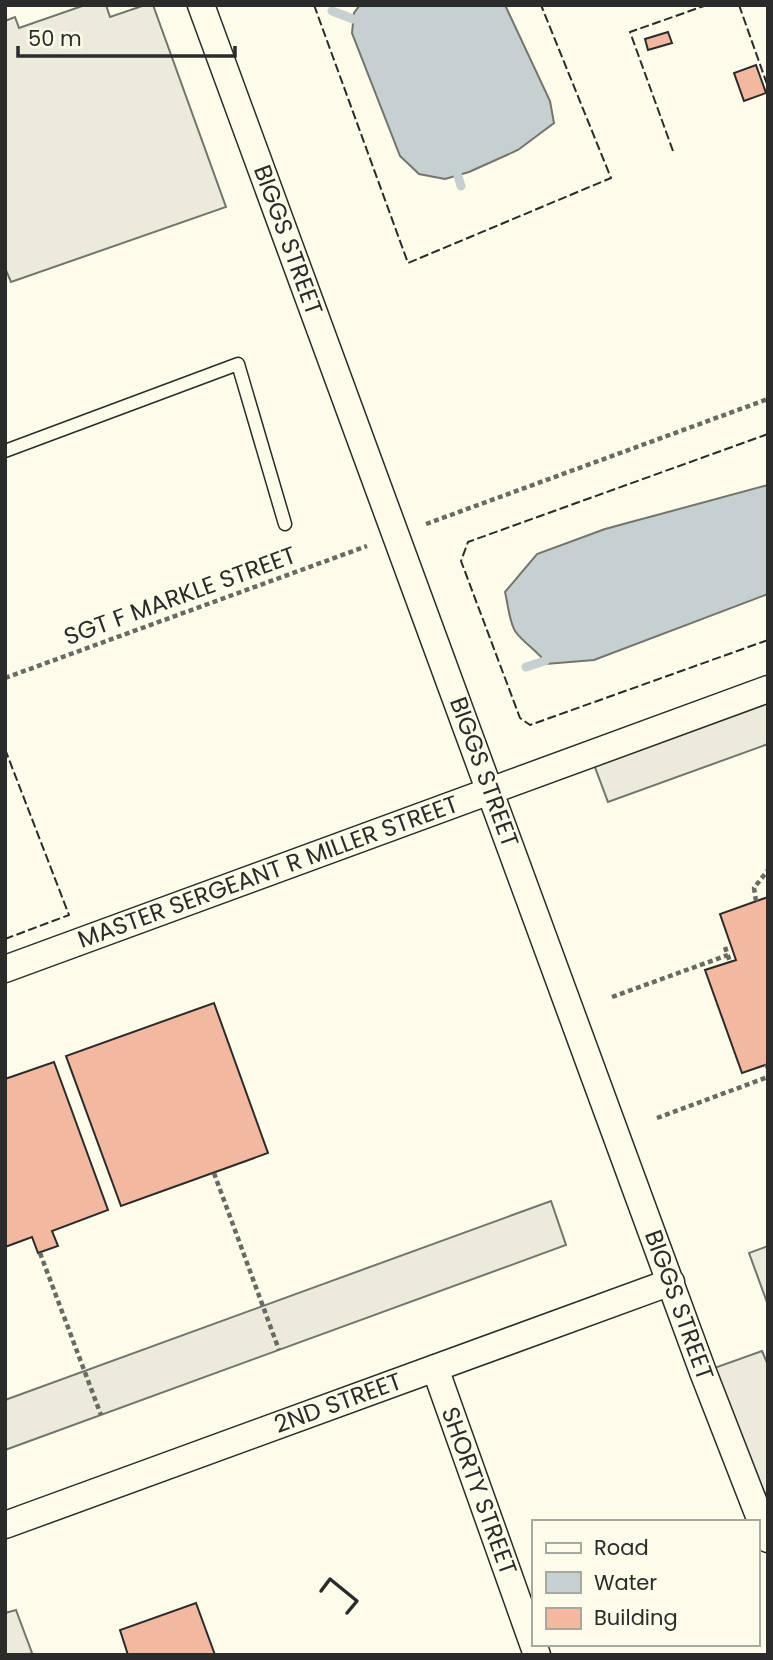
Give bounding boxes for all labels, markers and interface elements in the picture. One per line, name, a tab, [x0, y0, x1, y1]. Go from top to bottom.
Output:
scale bar	[18, 14, 234, 58]
text: 50 m	[28, 24, 82, 53]
street label: BIGGS STREET	[246, 160, 331, 320]
street label: SGT F MARKLE STREET	[59, 538, 301, 653]
street label: BIGGS STREET	[442, 692, 527, 852]
street label: MASTER SERGEANT R MILLER STREET	[73, 787, 463, 956]
street label: BIGGS STREET	[637, 1225, 722, 1385]
street label: 2ND STREET	[270, 1364, 406, 1441]
street label: SHORTY STREET	[434, 1402, 525, 1580]
legend	[532, 1520, 759, 1646]
text: Road	[594, 1533, 649, 1562]
text: Water	[594, 1568, 657, 1597]
text: Building	[594, 1603, 678, 1632]

